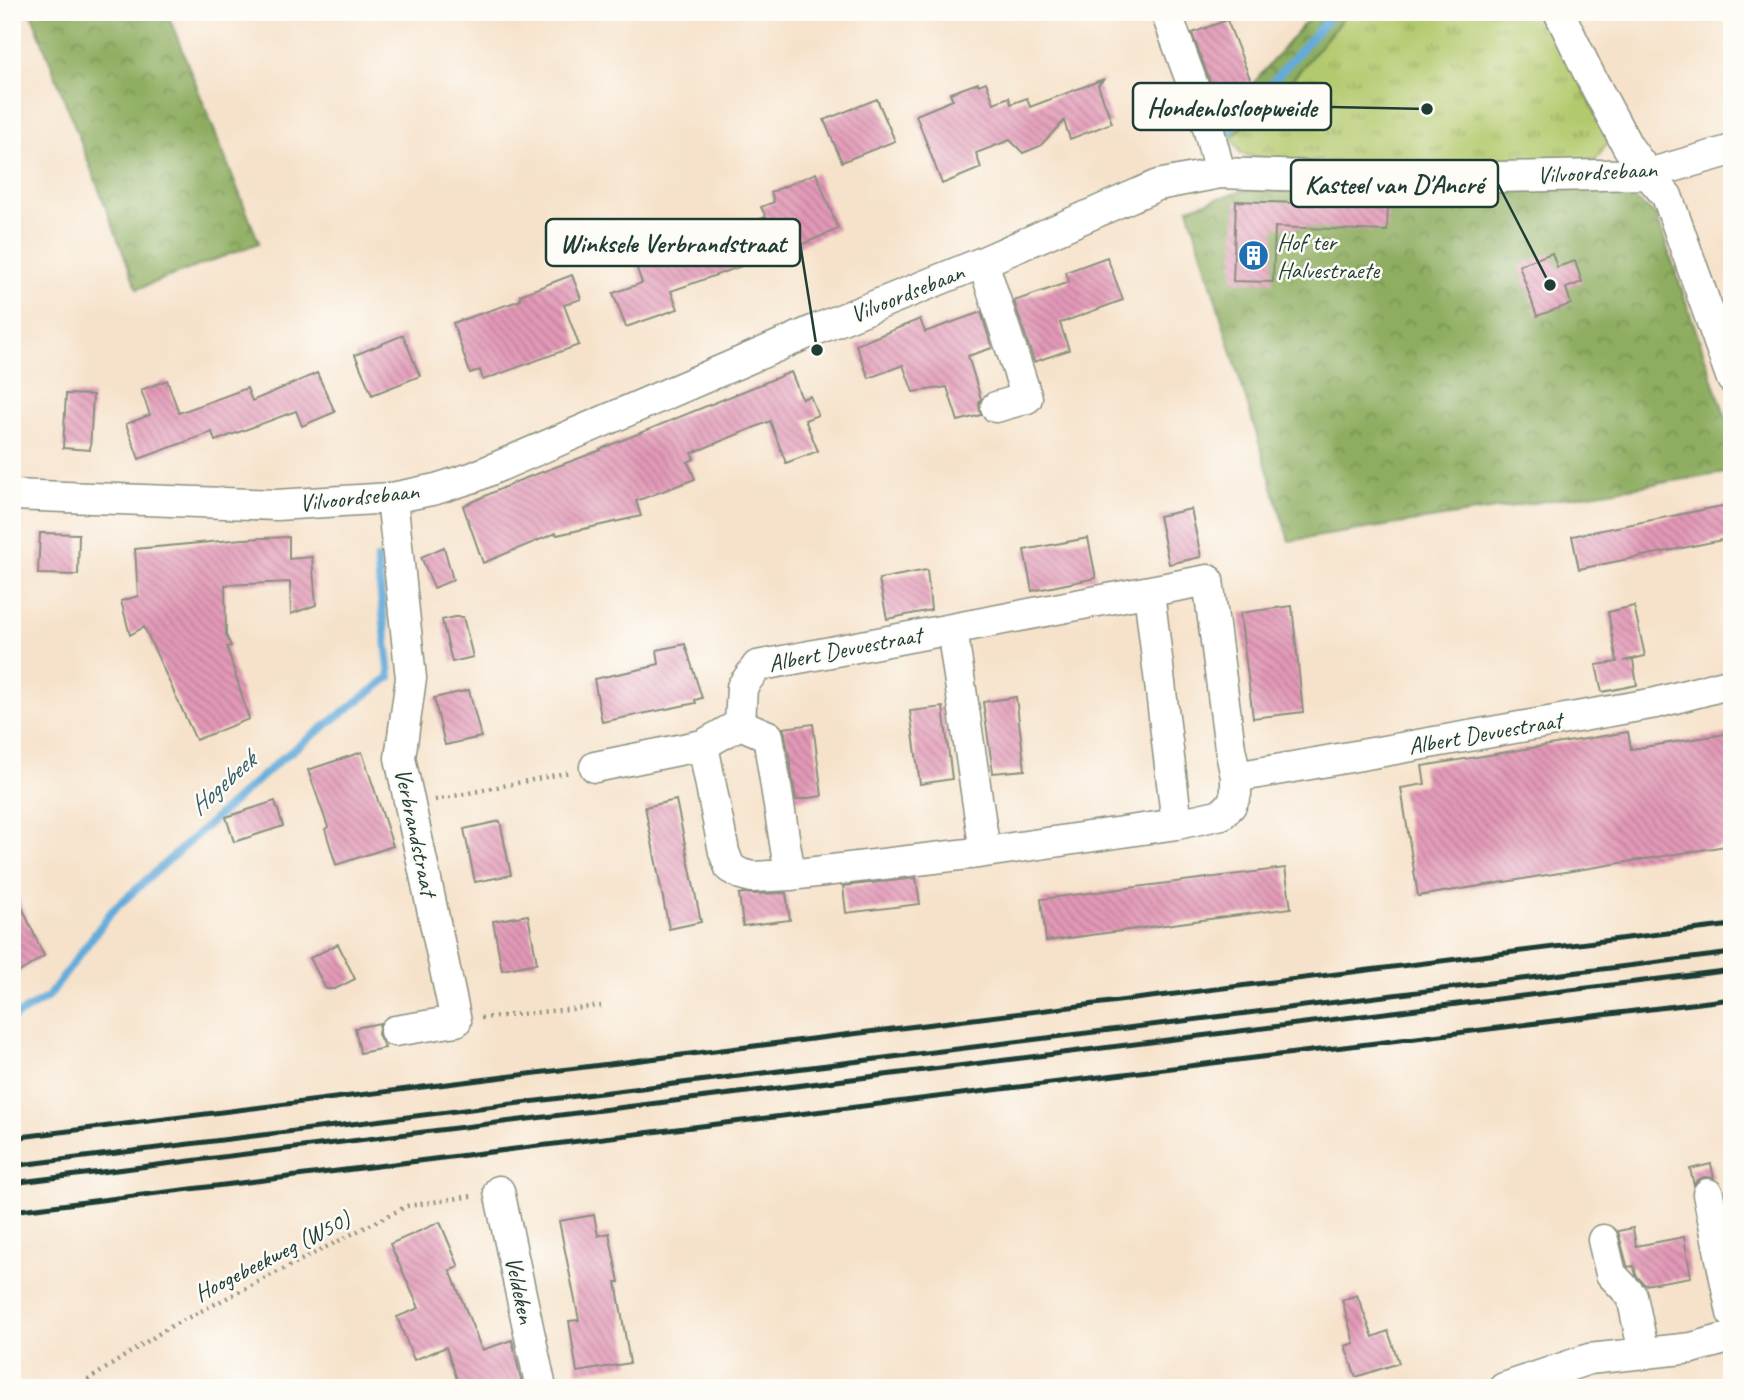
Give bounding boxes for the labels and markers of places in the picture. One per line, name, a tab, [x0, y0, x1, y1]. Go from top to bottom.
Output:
callout: Hondenlosloopweide	[1133, 83, 1331, 130]
callout: Kasteel van D'Ancré	[1291, 160, 1498, 207]
callout: Winksele Verbrandstraat	[546, 219, 800, 266]
place label: Hof ter Halvestraete	[1277, 227, 1381, 285]
building icon: Hof ter Halvestraete	[1237, 239, 1271, 273]

